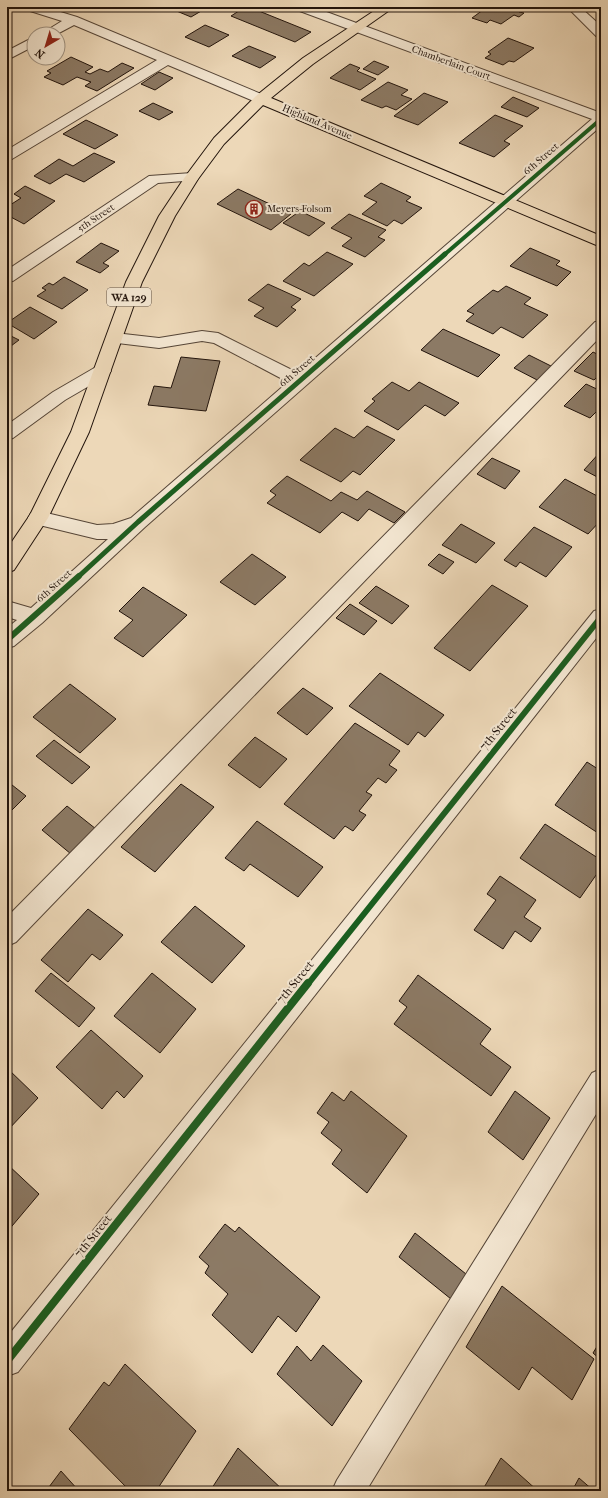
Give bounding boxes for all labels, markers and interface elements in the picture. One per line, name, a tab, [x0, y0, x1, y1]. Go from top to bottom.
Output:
north arrow	[26, 26, 66, 66]
street label: Chamberlain Court	[410, 43, 493, 83]
text: N	[32, 45, 47, 61]
street label: Highland Avenue	[280, 102, 354, 142]
street label: 6th Street	[521, 140, 562, 178]
building icon: Meyers-Folsom	[244, 199, 264, 219]
street label: 5th Street	[75, 201, 117, 235]
place label: Meyers-Folsom	[267, 203, 332, 215]
road number: WA 129	[107, 288, 151, 306]
street label: 6th Street	[277, 352, 318, 390]
street label: 6th Street	[34, 567, 74, 605]
street label: 7th Street	[476, 704, 520, 753]
street label: 7th Street	[273, 957, 317, 1006]
street label: 7th Street	[71, 1211, 115, 1260]

